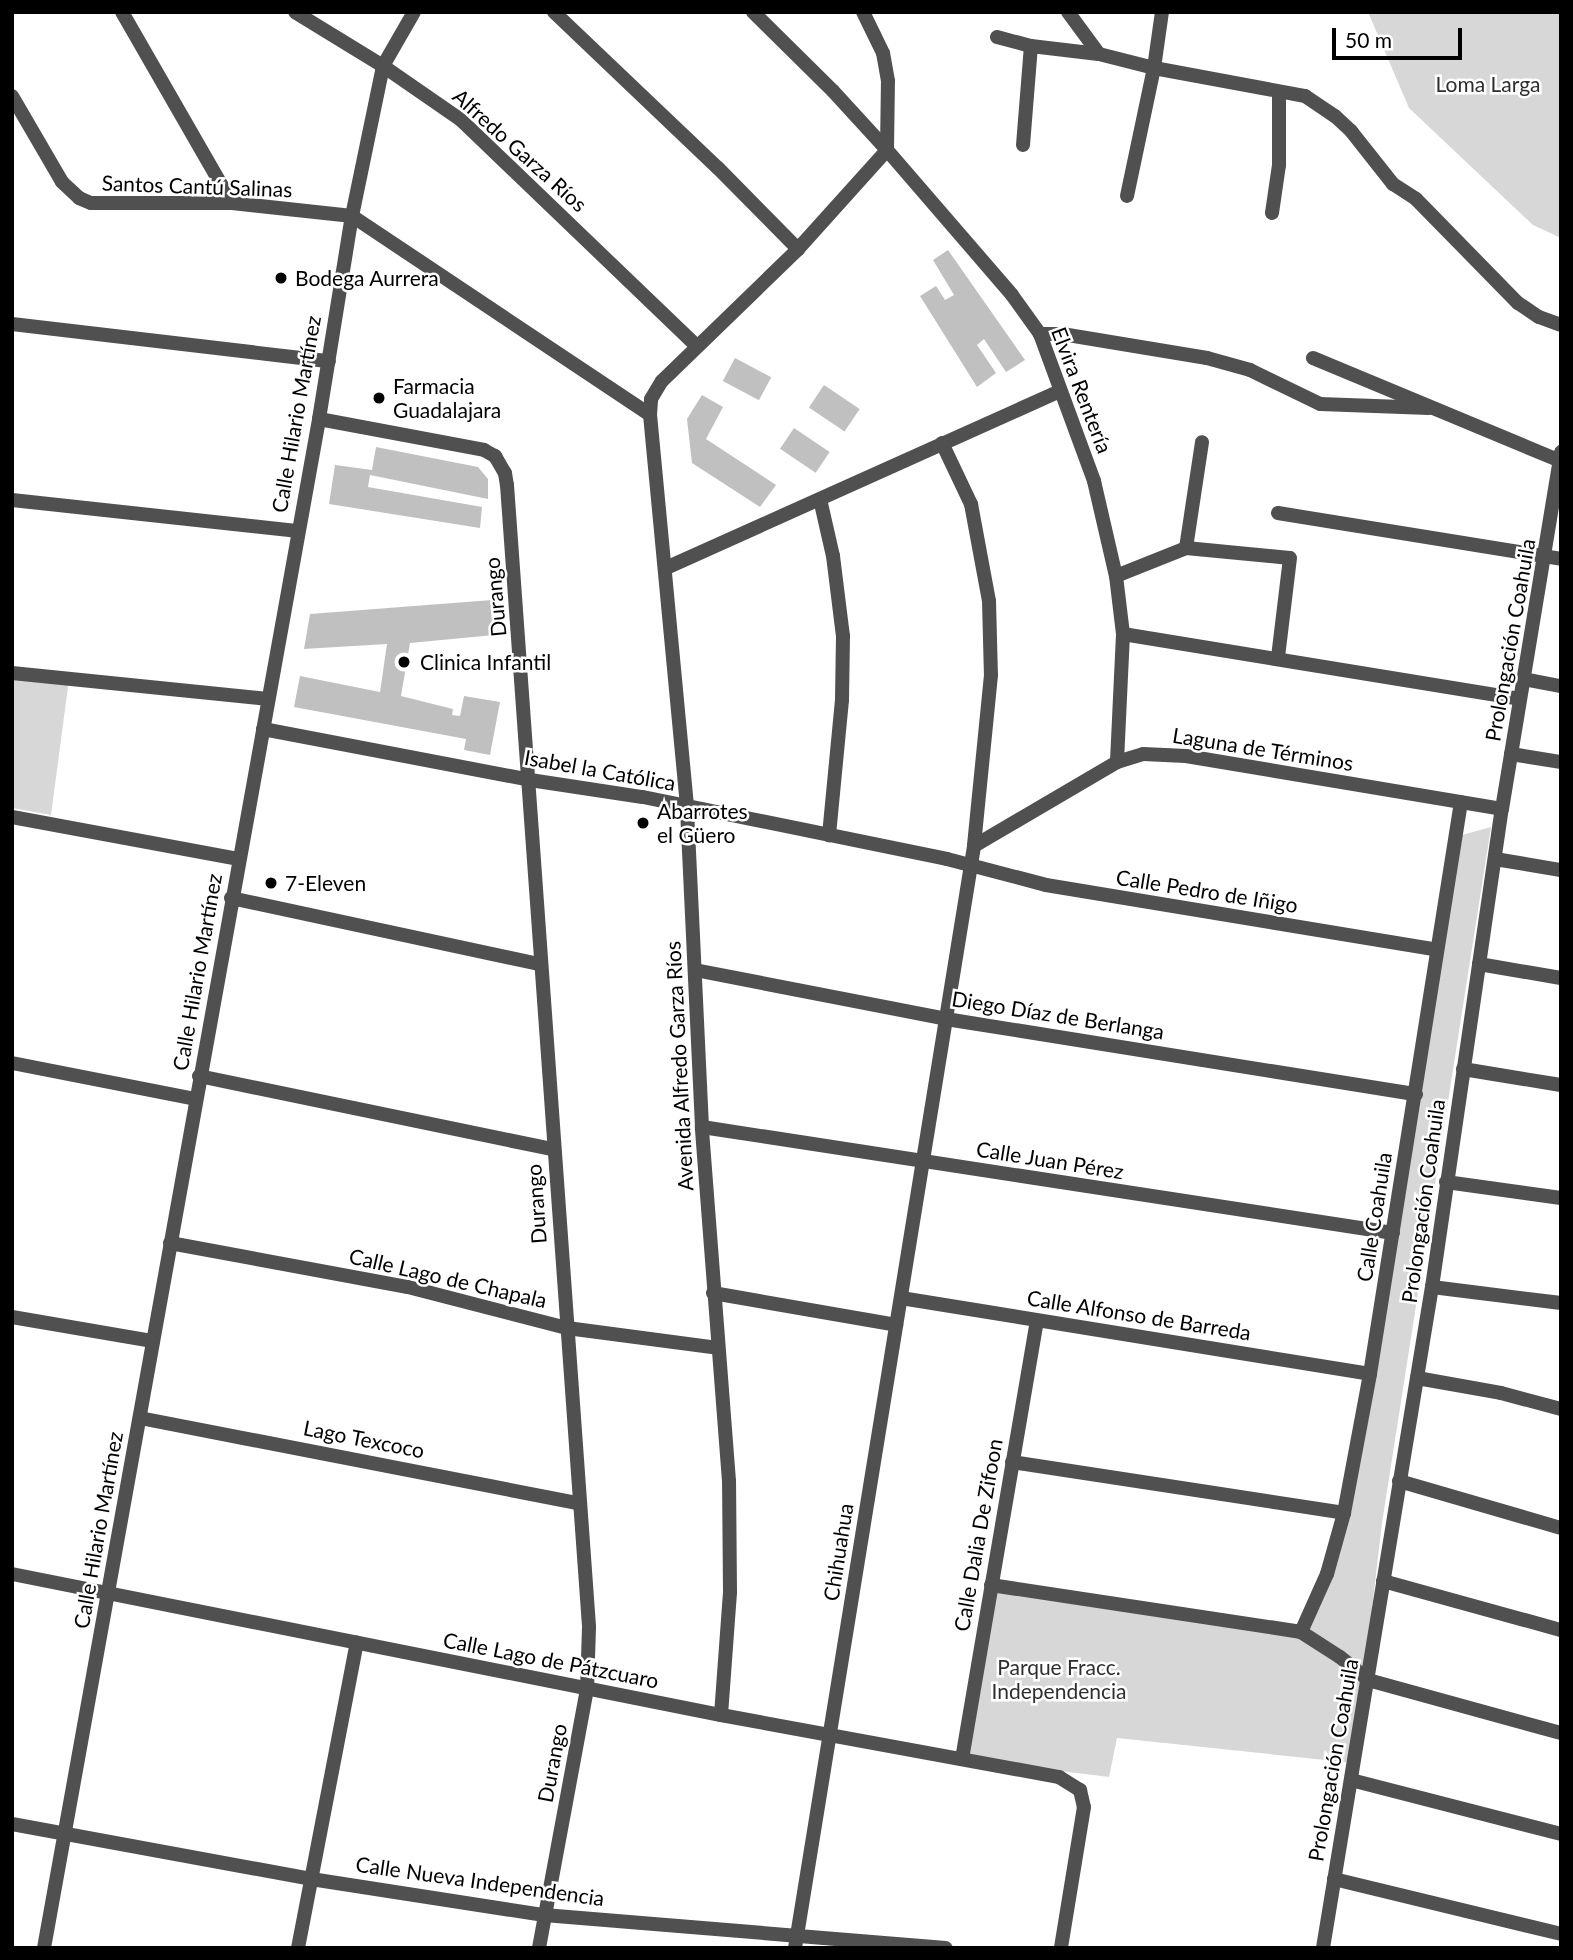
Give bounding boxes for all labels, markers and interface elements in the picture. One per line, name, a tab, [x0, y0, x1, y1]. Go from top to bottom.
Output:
scale bar	[1335, 14, 1464, 58]
text: 50 m	[1345, 27, 1392, 52]
park label: Loma Larga	[1436, 71, 1540, 97]
street label: Alfredo Garza Ríos	[448, 83, 592, 217]
street label: Santos Cantú Salinas	[101, 170, 293, 202]
place label: Bodega Aurrera	[295, 265, 439, 291]
marker: Bodega Aurrera	[273, 270, 289, 286]
street label: Calle Hilario Martínez	[266, 314, 326, 514]
street label: Elvira Rentería	[1046, 323, 1118, 457]
place label: Farmacia Guadalajara	[393, 373, 501, 423]
marker: Farmacia Guadalajara	[371, 390, 387, 406]
street label: Prolongación Coahuila	[1480, 537, 1540, 743]
street label: Durango	[479, 556, 511, 638]
place label: Clinica Infantil	[420, 649, 551, 675]
marker: Clinica Infantil	[394, 652, 414, 672]
street label: Laguna de Términos	[1171, 722, 1355, 776]
street label: Isabel la Católica	[522, 744, 678, 796]
place label: Abarrotes el Güero	[657, 798, 748, 848]
marker: Abarrotes el Güero	[635, 815, 651, 831]
street label: Calle Pedro de Iñigo	[1114, 864, 1300, 918]
place label: 7-Eleven	[285, 870, 366, 896]
street label: Calle Hilario Martínez	[167, 872, 227, 1072]
marker: 7-Eleven	[263, 875, 279, 891]
street label: Avenida Alfredo Garza Ríos	[660, 940, 698, 1192]
street label: Diego Díaz de Berlanga	[950, 986, 1166, 1044]
street label: Prolongación Coahuila	[1396, 1097, 1450, 1305]
street label: Calle Juan Pérez	[974, 1136, 1126, 1184]
street label: Calle Coahuila	[1351, 1150, 1397, 1284]
street label: Durango	[521, 1163, 551, 1245]
street label: Calle Lago de Chapala	[347, 1243, 549, 1313]
street label: Calle Alfonso de Barreda	[1025, 1285, 1253, 1345]
street label: Lago Texcoco	[301, 1415, 427, 1463]
street label: Calle Hilario Martínez	[68, 1430, 128, 1630]
street label: Calle Dalia De Zifoon	[949, 1437, 1007, 1633]
street label: Chihuahua	[818, 1501, 858, 1603]
street label: Calle Lago de Pátzcuaro	[441, 1627, 661, 1693]
park label: Parque Fracc. Independencia	[992, 1654, 1126, 1704]
street label: Prolongación Coahuila	[1303, 1657, 1363, 1863]
street label: Durango	[532, 1721, 572, 1805]
street label: Calle Nueva Independencia	[354, 1851, 606, 1911]

